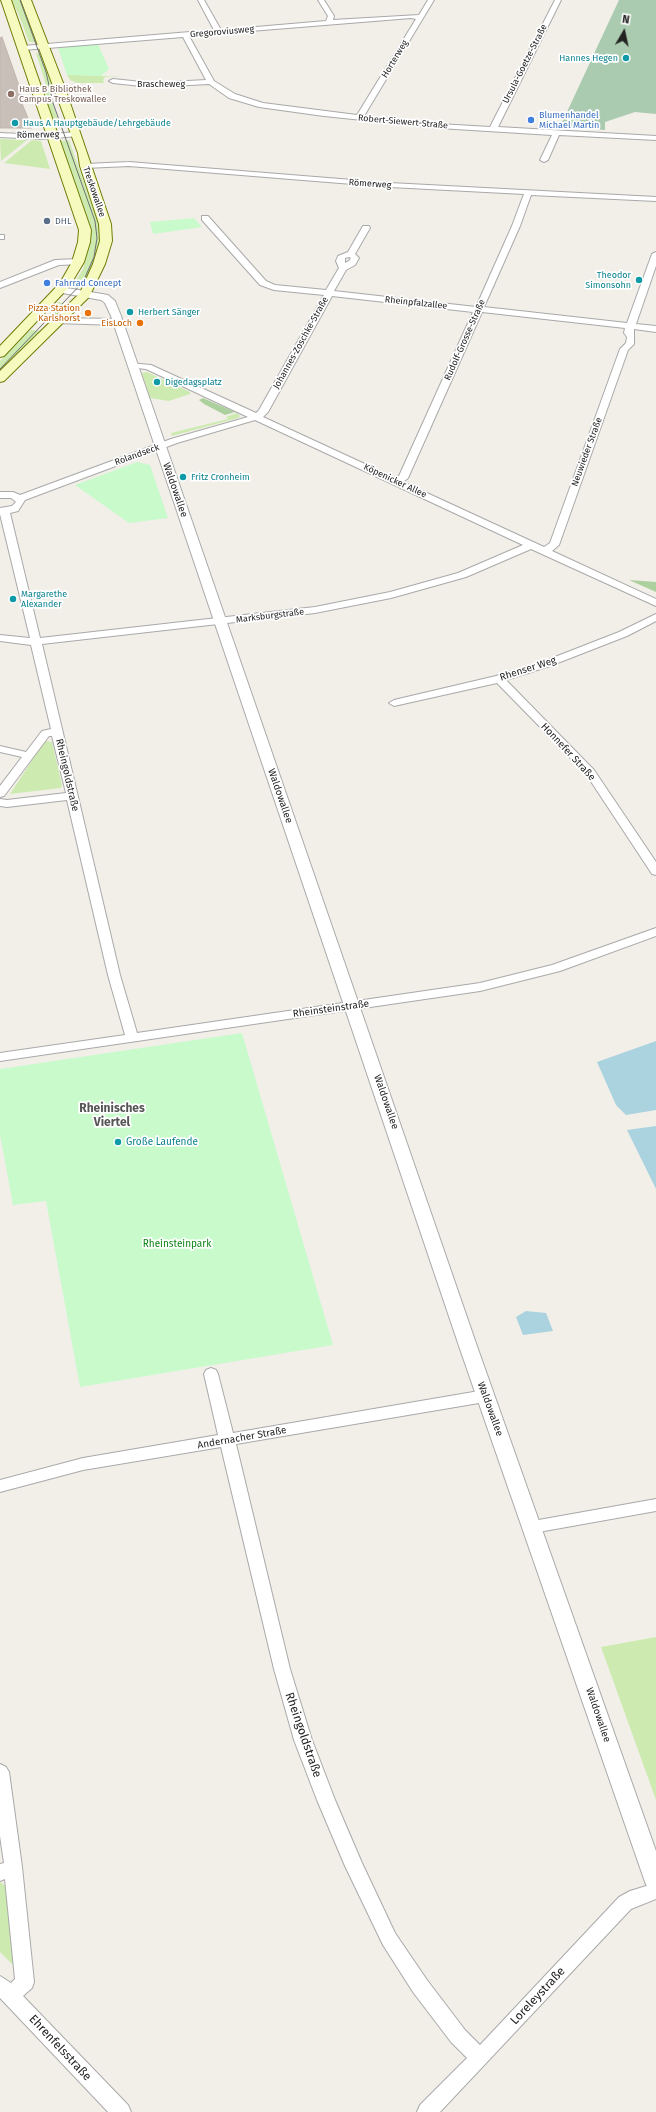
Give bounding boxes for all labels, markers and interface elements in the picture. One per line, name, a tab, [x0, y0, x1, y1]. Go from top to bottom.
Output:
north arrow	[604, 12, 644, 52]
text: N	[621, 13, 631, 27]
street label: Ursula-Goetze-Straße	[500, 23, 550, 105]
street label: Gregoroviusweg	[189, 24, 255, 40]
street label: Horterweg	[379, 38, 411, 80]
place label: Hannes Hegen	[559, 53, 618, 63]
marker: Hannes Hegen	[621, 53, 631, 63]
street label: Brascheweg	[137, 79, 185, 89]
place label: Haus B Bibliothek Campus Treskowallee	[19, 84, 106, 105]
marker: Haus B Bibliothek Campus Treskowallee	[6, 89, 16, 99]
place label: Blumenhandel Michael Martin	[539, 110, 599, 131]
street label: Robert-Siewert-Straße	[358, 113, 448, 131]
marker: Blumenhandel Michael Martin	[526, 115, 536, 125]
marker: Haus A Hauptgebäude/Lehrgebäude	[10, 118, 20, 128]
place label: Haus A Hauptgebäude/Lehrgebäude	[23, 118, 171, 128]
street label: Römerweg	[17, 129, 59, 141]
street label: Treskowallee	[80, 165, 108, 219]
street label: Römerweg	[348, 177, 392, 191]
marker: DHL	[42, 216, 52, 226]
place label: DHL	[55, 216, 71, 226]
place label: Theodor Simonsohn	[585, 270, 631, 291]
marker: Theodor Simonsohn	[634, 275, 644, 285]
marker: Fahrrad Concept	[42, 278, 52, 288]
place label: Fahrrad Concept	[55, 278, 121, 288]
street label: Rheinpfalzallee	[384, 294, 448, 312]
street label: Johannes-Zoschke-Straße	[271, 295, 331, 391]
street label: Rudolf-Grosse-Straße	[442, 298, 488, 382]
place label: Pizza Station Karlshorst	[28, 303, 80, 324]
marker: Herbert Sänger	[125, 307, 135, 317]
place label: Herbert Sänger	[138, 307, 200, 317]
marker: Pizza Station Karlshorst	[83, 308, 93, 318]
place label: EisLoch	[101, 318, 132, 328]
marker: EisLoch	[135, 318, 145, 328]
marker: Digedagsplatz	[152, 377, 162, 387]
place label: Digedagsplatz	[165, 377, 222, 387]
street label: Neuwieder Straße	[569, 416, 605, 488]
street label: Rolandseck	[113, 442, 161, 468]
street label: Waldowallee	[160, 461, 190, 519]
street label: Köpenicker Allee	[362, 462, 428, 500]
marker: Fritz Cronheim	[178, 472, 188, 482]
place label: Fritz Cronheim	[191, 472, 250, 482]
place label: Margarethe Alexander	[21, 589, 67, 610]
marker: Margarethe Alexander	[8, 594, 18, 604]
street label: Marksburgstraße	[235, 606, 305, 626]
street label: Rhenser Weg	[498, 654, 558, 684]
street label: Honnefer Straße	[538, 721, 598, 783]
street label: Rheingoldstraße	[53, 737, 81, 813]
street label: Waldowallee	[265, 767, 295, 825]
street label: Rheinsteinstraße	[292, 998, 370, 1020]
street label: Waldowallee	[371, 1073, 401, 1131]
district label: Rheinisches Viertel	[79, 1102, 145, 1130]
place label: Große Laufende	[126, 1136, 198, 1148]
marker: Große Laufende	[113, 1137, 123, 1147]
park label: Rheinsteinpark	[143, 1238, 211, 1250]
street label: Waldowallee	[475, 1380, 505, 1438]
street label: Andernacher Straße	[197, 1424, 287, 1452]
street label: Waldowallee	[583, 1686, 613, 1744]
street label: Rheingoldstraße	[282, 1690, 324, 1780]
street label: Loreleystraße	[508, 1964, 568, 2028]
street label: Ehrenfelsstraße	[26, 2012, 94, 2084]

